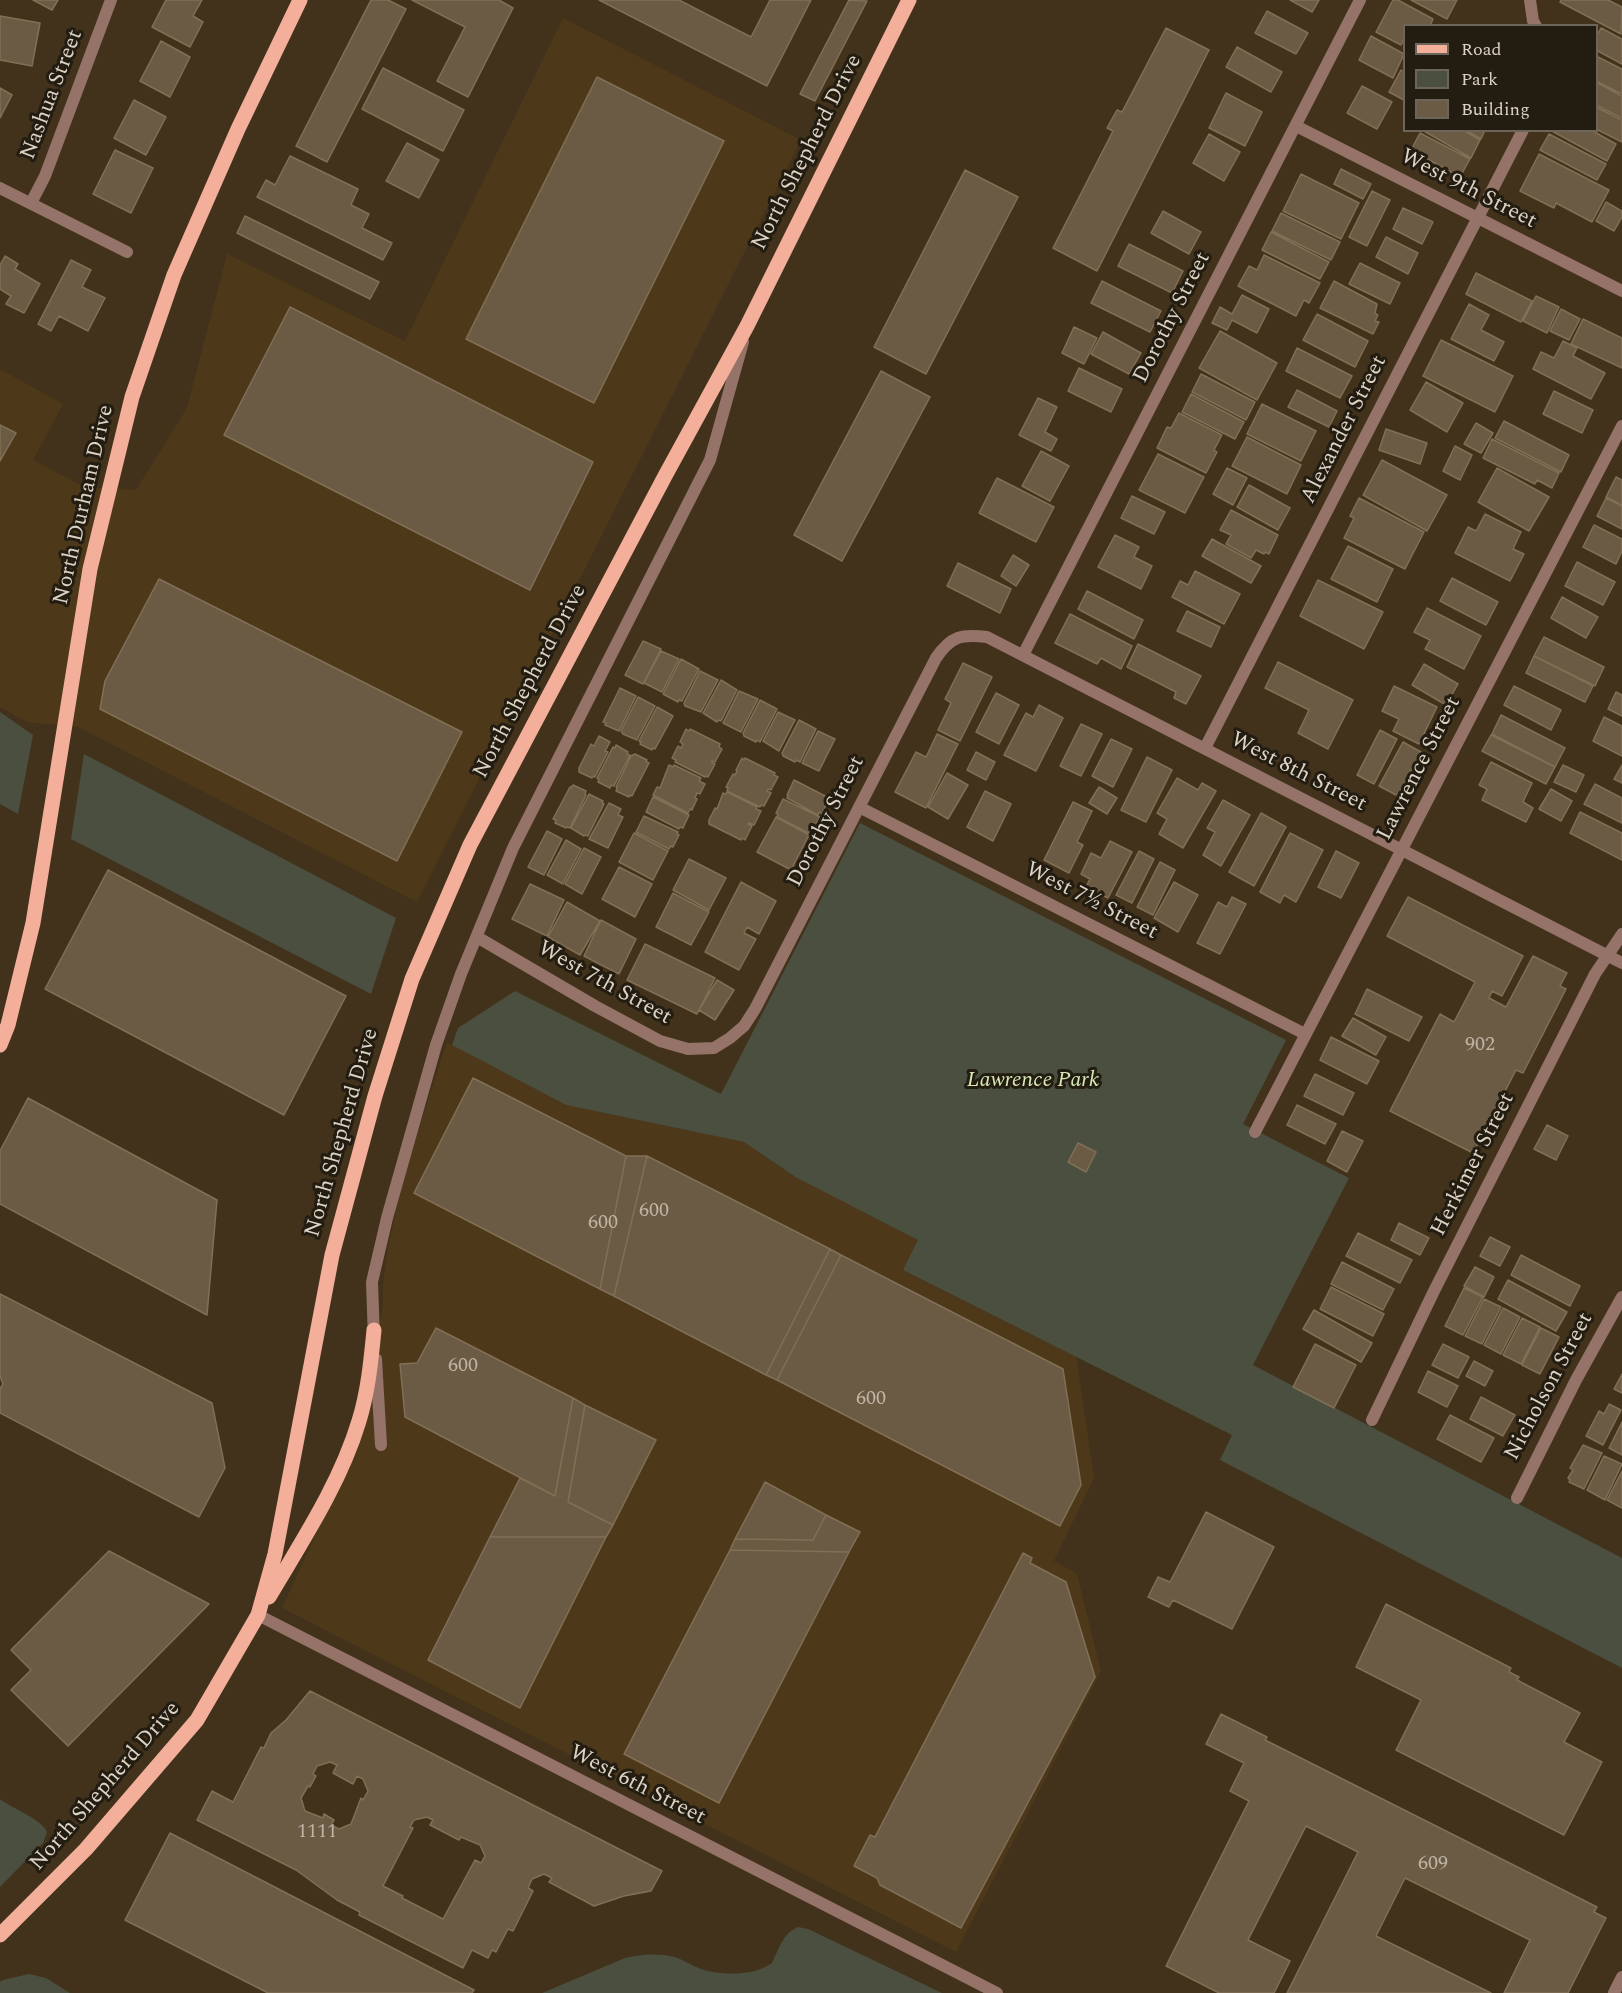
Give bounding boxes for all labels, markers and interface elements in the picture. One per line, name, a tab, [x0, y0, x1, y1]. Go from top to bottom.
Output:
legend	[1403, 24, 1598, 132]
street label: Nashua Street	[16, 26, 90, 164]
text: Road	[1461, 36, 1502, 63]
street label: North Shepherd Drive	[747, 51, 869, 255]
text: Park	[1461, 66, 1498, 93]
text: Building	[1461, 96, 1530, 123]
street label: West 9th Street	[1396, 144, 1540, 236]
street label: Dorothy Street	[1129, 248, 1217, 388]
street label: Alexander Street	[1296, 352, 1394, 508]
street label: North Durham Drive	[49, 403, 121, 607]
street label: North Shepherd Drive	[469, 581, 593, 783]
street label: Lawrence Street	[1372, 693, 1468, 845]
street label: West 8th Street	[1226, 727, 1370, 819]
street label: Dorothy Street	[783, 752, 871, 892]
street label: West 7½ Street	[1020, 857, 1162, 947]
street label: West 7th Street	[532, 936, 676, 1032]
street label: North Shepherd Drive	[301, 1026, 385, 1240]
house number: 902	[1465, 1034, 1495, 1058]
park label: Lawrence Park	[967, 1069, 1099, 1095]
street label: Herkimer Street	[1426, 1089, 1522, 1241]
house number: 600	[639, 1200, 669, 1224]
house number: 600	[588, 1212, 618, 1236]
street label: Nicholson Street	[1500, 1309, 1600, 1465]
house number: 600	[448, 1355, 478, 1379]
house number: 600	[856, 1388, 886, 1412]
street label: North Shepherd Drive	[25, 1697, 187, 1877]
street label: West 6th Street	[565, 1740, 709, 1832]
house number: 1111	[297, 1821, 337, 1845]
house number: 609	[1418, 1853, 1448, 1877]

